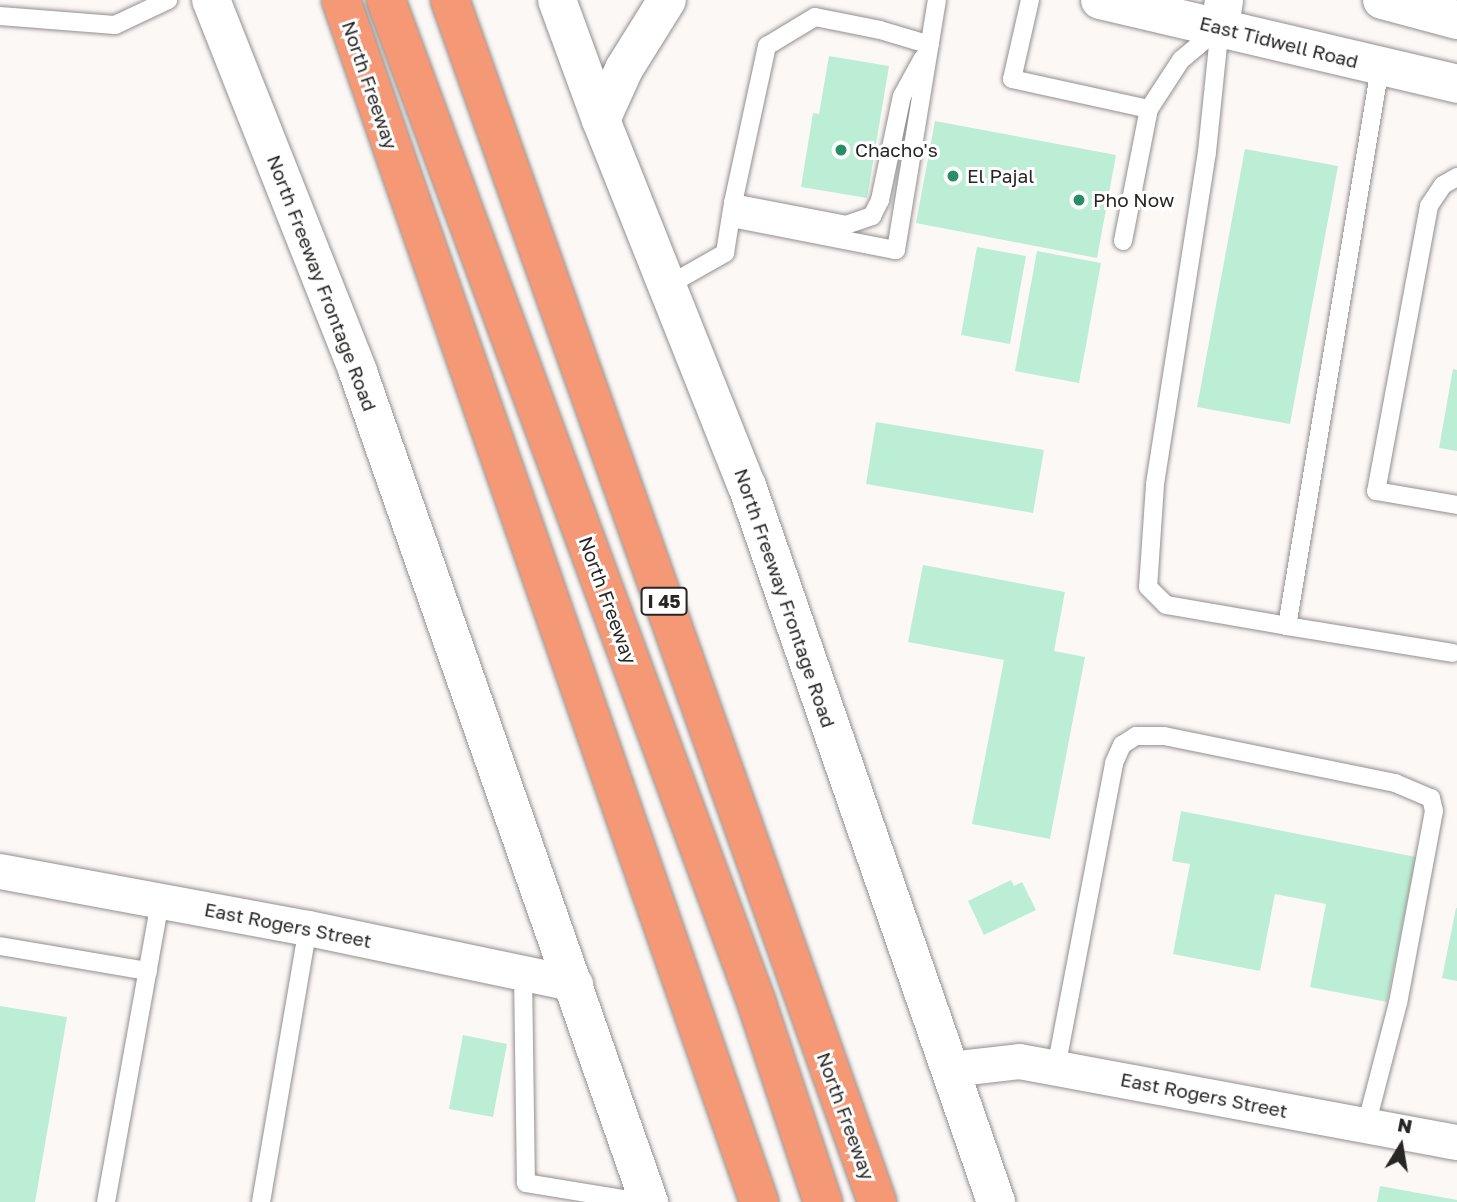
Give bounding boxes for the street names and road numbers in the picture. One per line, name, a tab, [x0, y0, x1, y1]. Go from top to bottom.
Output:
street label: East Tidwell Road	[1197, 11, 1361, 73]
street label: North Freeway	[337, 18, 403, 152]
street label: North Freeway Frontage Road	[263, 152, 381, 414]
street label: North Freeway Frontage Road	[730, 465, 840, 731]
street label: North Freeway	[574, 533, 642, 667]
road number: I 45	[640, 586, 688, 616]
street label: East Rogers Street	[202, 898, 374, 952]
street label: North Freeway	[812, 1049, 880, 1183]
street label: East Rogers Street	[1118, 1068, 1290, 1122]

